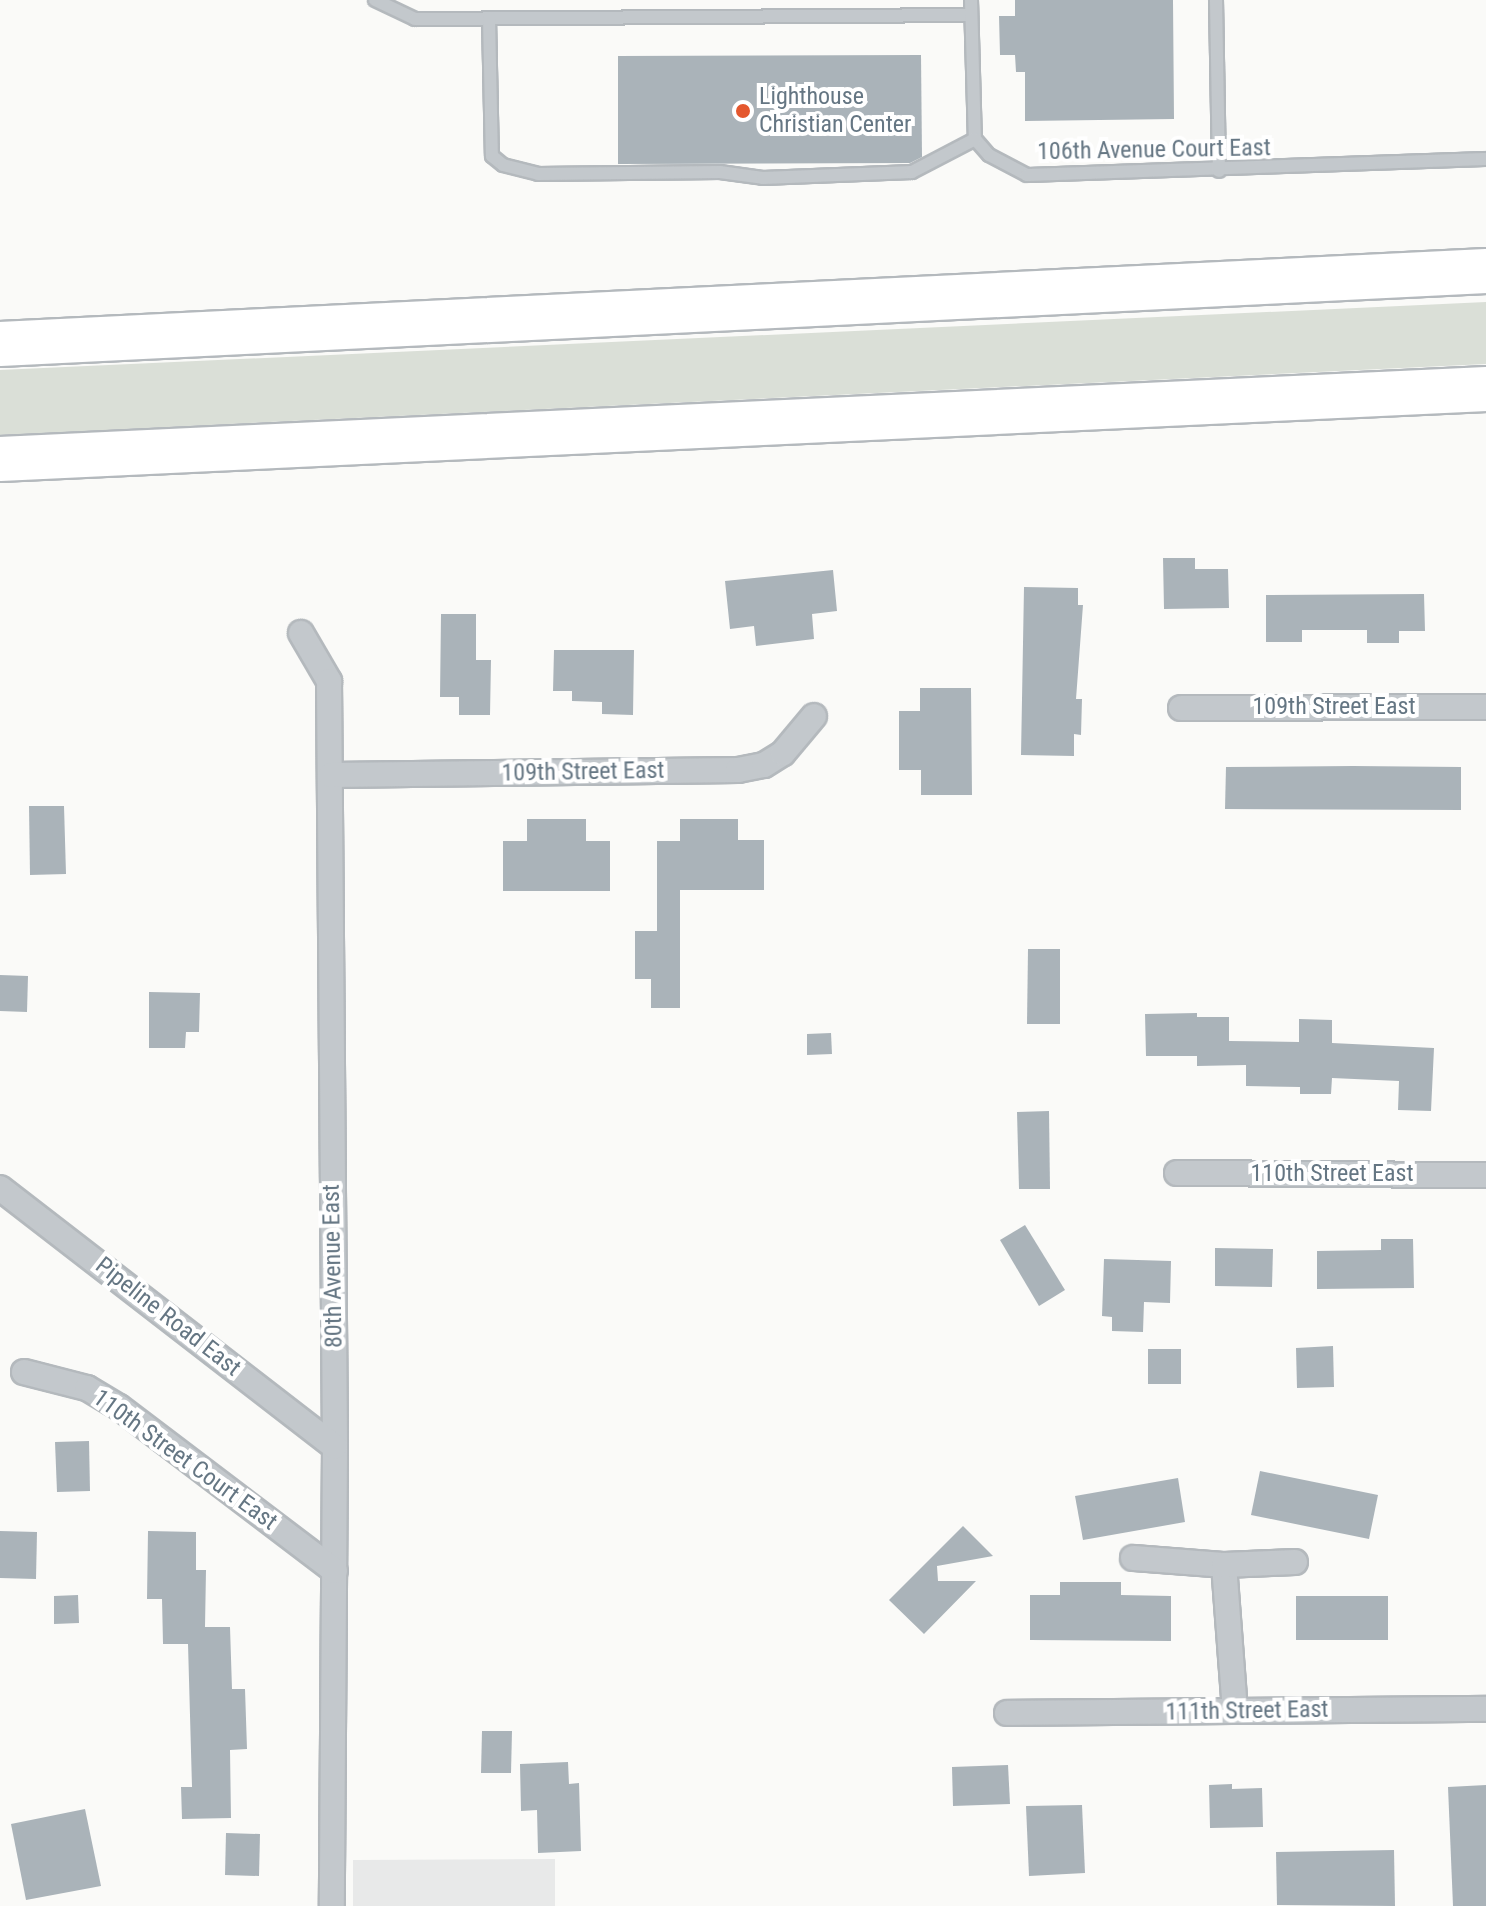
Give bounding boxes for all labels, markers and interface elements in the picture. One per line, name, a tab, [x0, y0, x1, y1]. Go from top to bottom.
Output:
place label: Lighthouse Christian Center	[759, 83, 911, 139]
marker: Lighthouse Christian Center	[734, 102, 752, 120]
street label: 106th Avenue Court East	[1037, 134, 1271, 166]
street label: 109th Street East	[1253, 693, 1415, 721]
street label: 109th Street East	[501, 756, 665, 788]
street label: 110th Street East	[1251, 1160, 1413, 1188]
street label: 80th Avenue East	[317, 1184, 349, 1348]
street label: Pipeline Road East	[90, 1251, 246, 1383]
street label: 110th Street Court East	[87, 1383, 283, 1537]
street label: 111th Street East	[1165, 1695, 1329, 1727]

